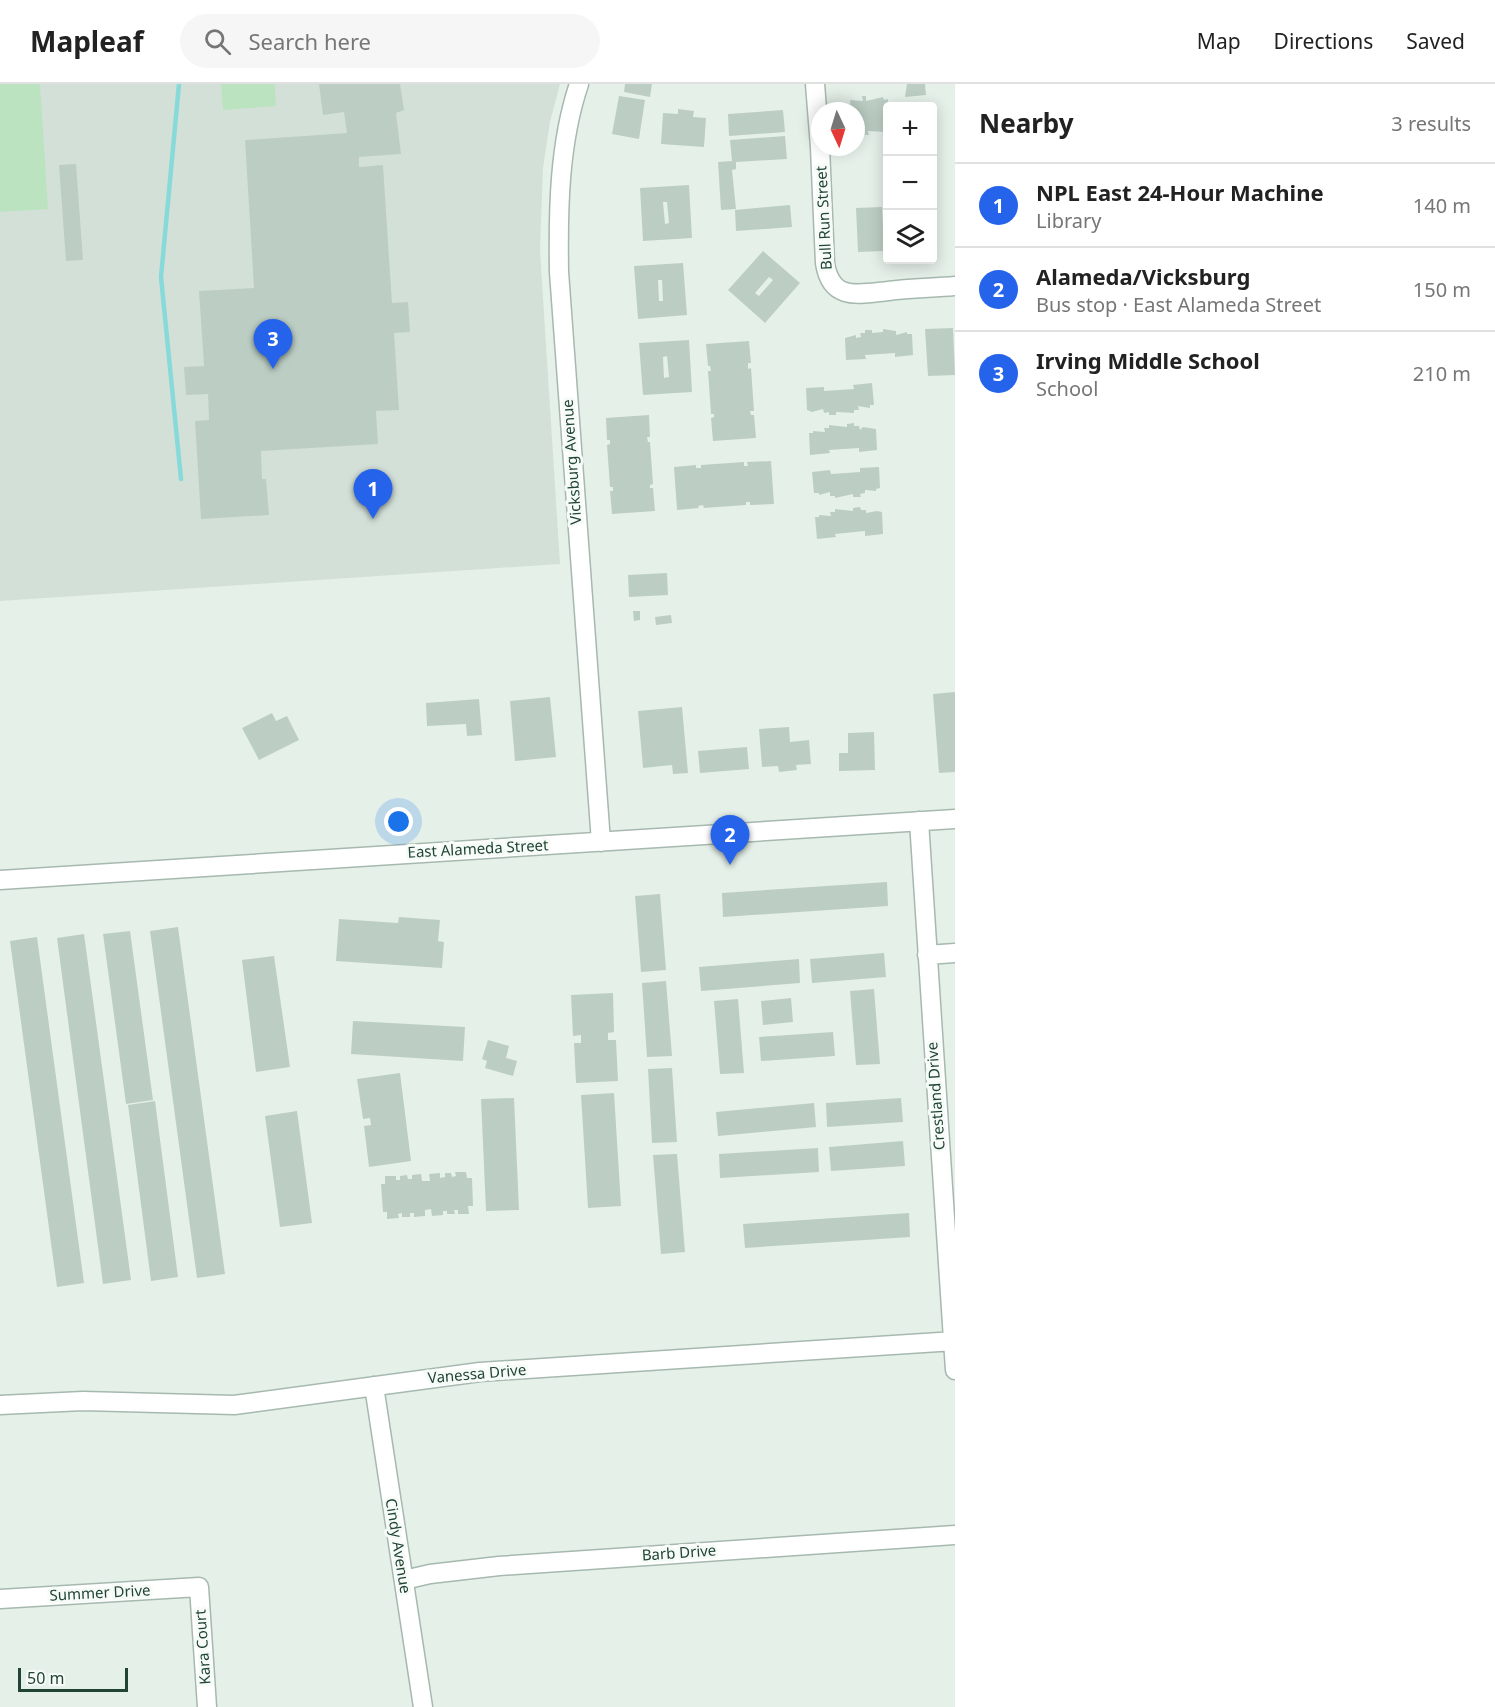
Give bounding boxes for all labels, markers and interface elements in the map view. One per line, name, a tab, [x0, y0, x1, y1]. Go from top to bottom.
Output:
search box	[180, 14, 600, 68]
text: Mapleaf	[30, 22, 144, 60]
icon: search	[201, 25, 234, 58]
text: Search here	[249, 26, 371, 56]
text: Map	[1197, 27, 1241, 55]
text: Directions	[1274, 27, 1373, 55]
text: Saved	[1406, 27, 1465, 55]
north arrow	[811, 102, 865, 156]
map controls	[883, 102, 937, 264]
button: +	[883, 102, 937, 156]
text: Nearby	[979, 105, 1074, 141]
text: 3 results	[1391, 110, 1471, 137]
button: −	[883, 156, 937, 210]
street label: Bull Run Street	[810, 165, 836, 271]
text: NPL East 24-Hour Machine	[1036, 177, 1324, 207]
text: 1	[993, 192, 1004, 219]
text: 140 m	[1413, 192, 1471, 219]
text: Library	[1036, 207, 1101, 234]
button: layers	[883, 210, 937, 264]
text: Alameda/Vicksburg	[1036, 261, 1250, 291]
text: 2	[993, 276, 1004, 303]
text: 150 m	[1413, 276, 1471, 303]
text: Bus stop · East Alameda Street	[1036, 291, 1321, 318]
pin: 3	[254, 320, 292, 369]
text: Irving Middle School	[1036, 345, 1260, 375]
text: 3	[993, 360, 1004, 387]
text: 210 m	[1413, 360, 1471, 387]
text: School	[1036, 375, 1098, 402]
street label: Vicksburg Avenue	[557, 399, 585, 525]
pin: 1	[354, 470, 392, 519]
your location	[384, 807, 413, 836]
pin: 2	[710, 816, 750, 865]
street label: East Alameda Street	[407, 834, 549, 862]
street label: Crestland Drive	[921, 1041, 949, 1151]
street label: Vanessa Drive	[427, 1359, 527, 1387]
street label: Cindy Avenue	[382, 1497, 416, 1595]
street label: Barb Drive	[641, 1539, 717, 1565]
street label: Summer Drive	[49, 1579, 151, 1605]
street label: Kara Court	[189, 1608, 215, 1685]
scale bar	[18, 1665, 128, 1692]
text: 50 m	[27, 1667, 64, 1689]

